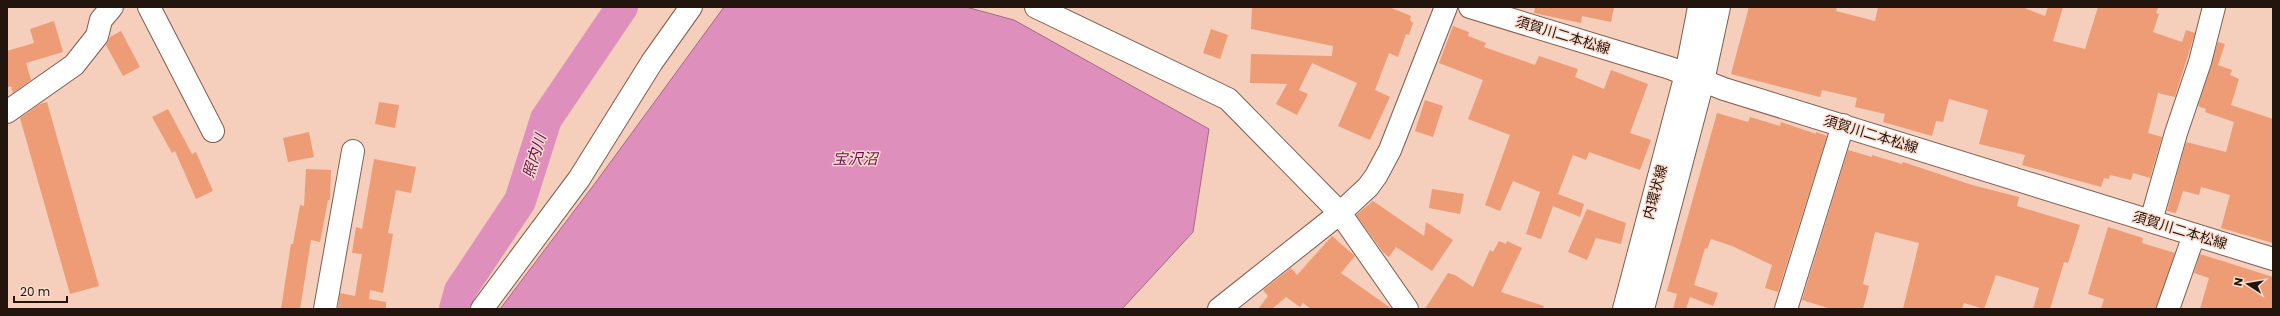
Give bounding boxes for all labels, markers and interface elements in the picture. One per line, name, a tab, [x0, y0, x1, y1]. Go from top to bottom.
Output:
street label: 須賀川二本松線	[1513, 11, 1613, 59]
street label: 須賀川二本松線	[1821, 110, 1921, 158]
water label: 照内川	[517, 130, 551, 181]
water label: 宝沢沼	[832, 148, 879, 169]
street label: 内環状線	[1638, 162, 1672, 222]
street label: 須賀川二本松線	[2130, 206, 2230, 254]
north arrow	[2228, 264, 2268, 304]
text: N	[2230, 276, 2247, 288]
scale bar	[14, 278, 67, 304]
text: 20 m	[20, 283, 50, 300]

